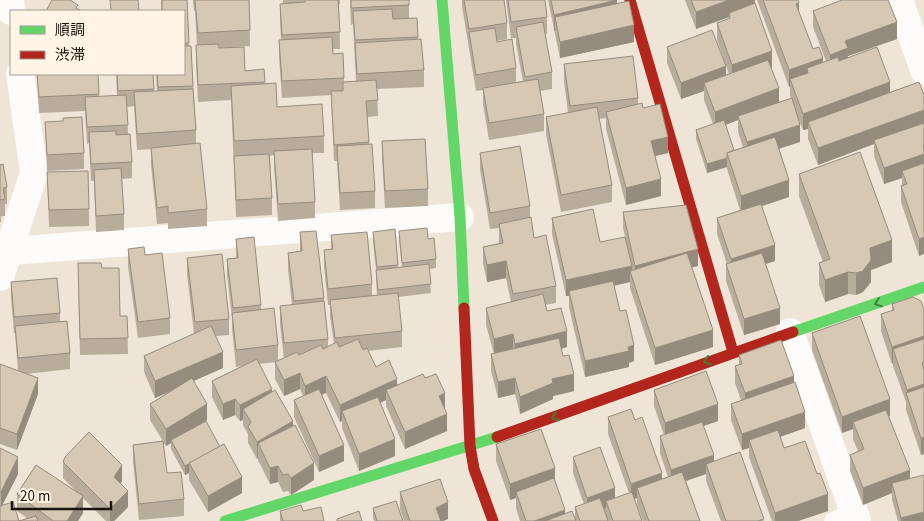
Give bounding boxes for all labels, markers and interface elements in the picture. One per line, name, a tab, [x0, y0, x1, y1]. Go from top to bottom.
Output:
legend	[10, 10, 185, 75]
text: 順調	[55, 20, 85, 41]
text: 渋滞	[55, 45, 85, 66]
one-way arrow	[874, 297, 883, 307]
one-way arrow	[704, 355, 712, 365]
one-way arrow	[551, 411, 560, 421]
scale bar	[12, 478, 111, 510]
text: 20 m	[20, 486, 50, 507]

